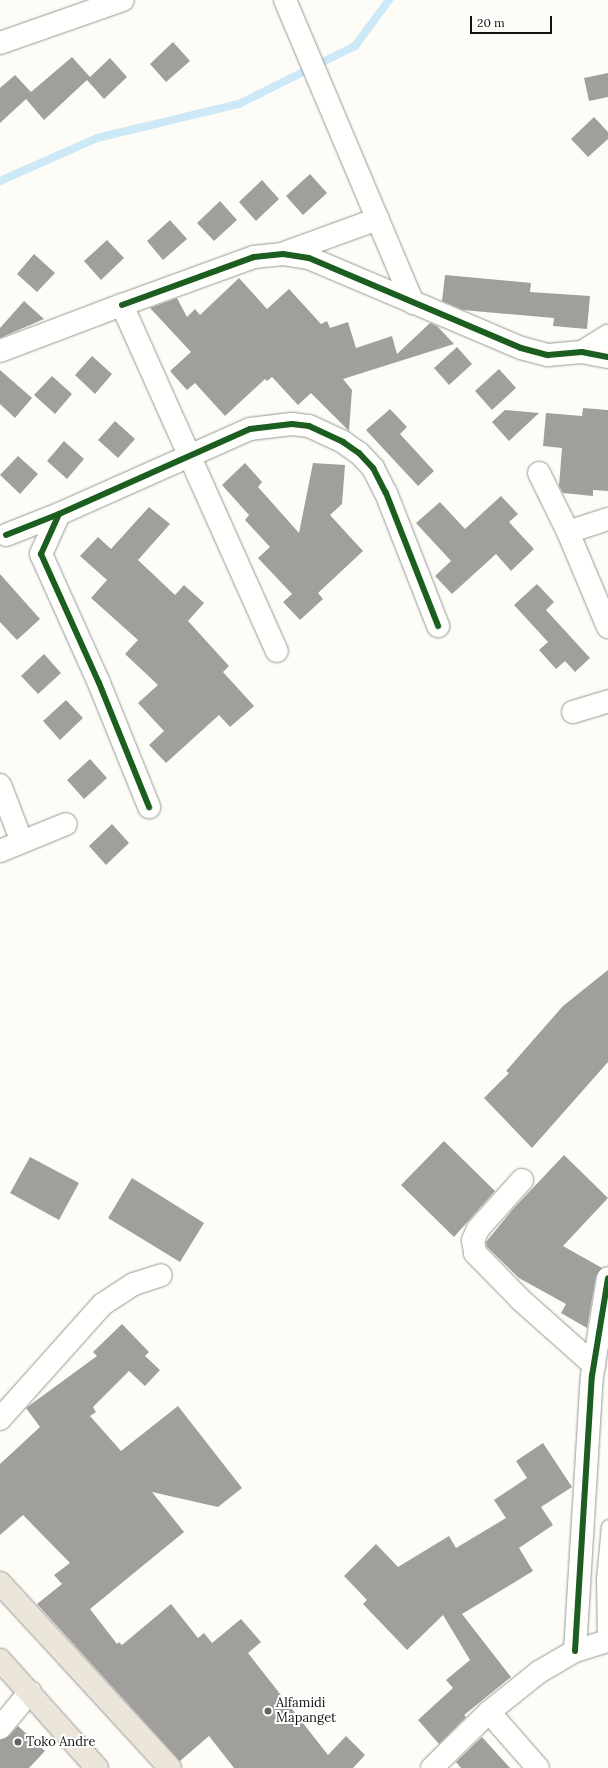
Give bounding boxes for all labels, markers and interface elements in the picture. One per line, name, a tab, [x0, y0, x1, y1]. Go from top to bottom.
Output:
scale bar	[472, 8, 554, 34]
text: 20 m	[477, 15, 505, 30]
place label: Alfamidi Mapanget	[276, 1696, 336, 1727]
marker: Alfamidi Mapanget	[263, 1706, 273, 1716]
place label: Toko Andre	[26, 1734, 96, 1750]
marker: Toko Andre	[13, 1737, 23, 1747]

